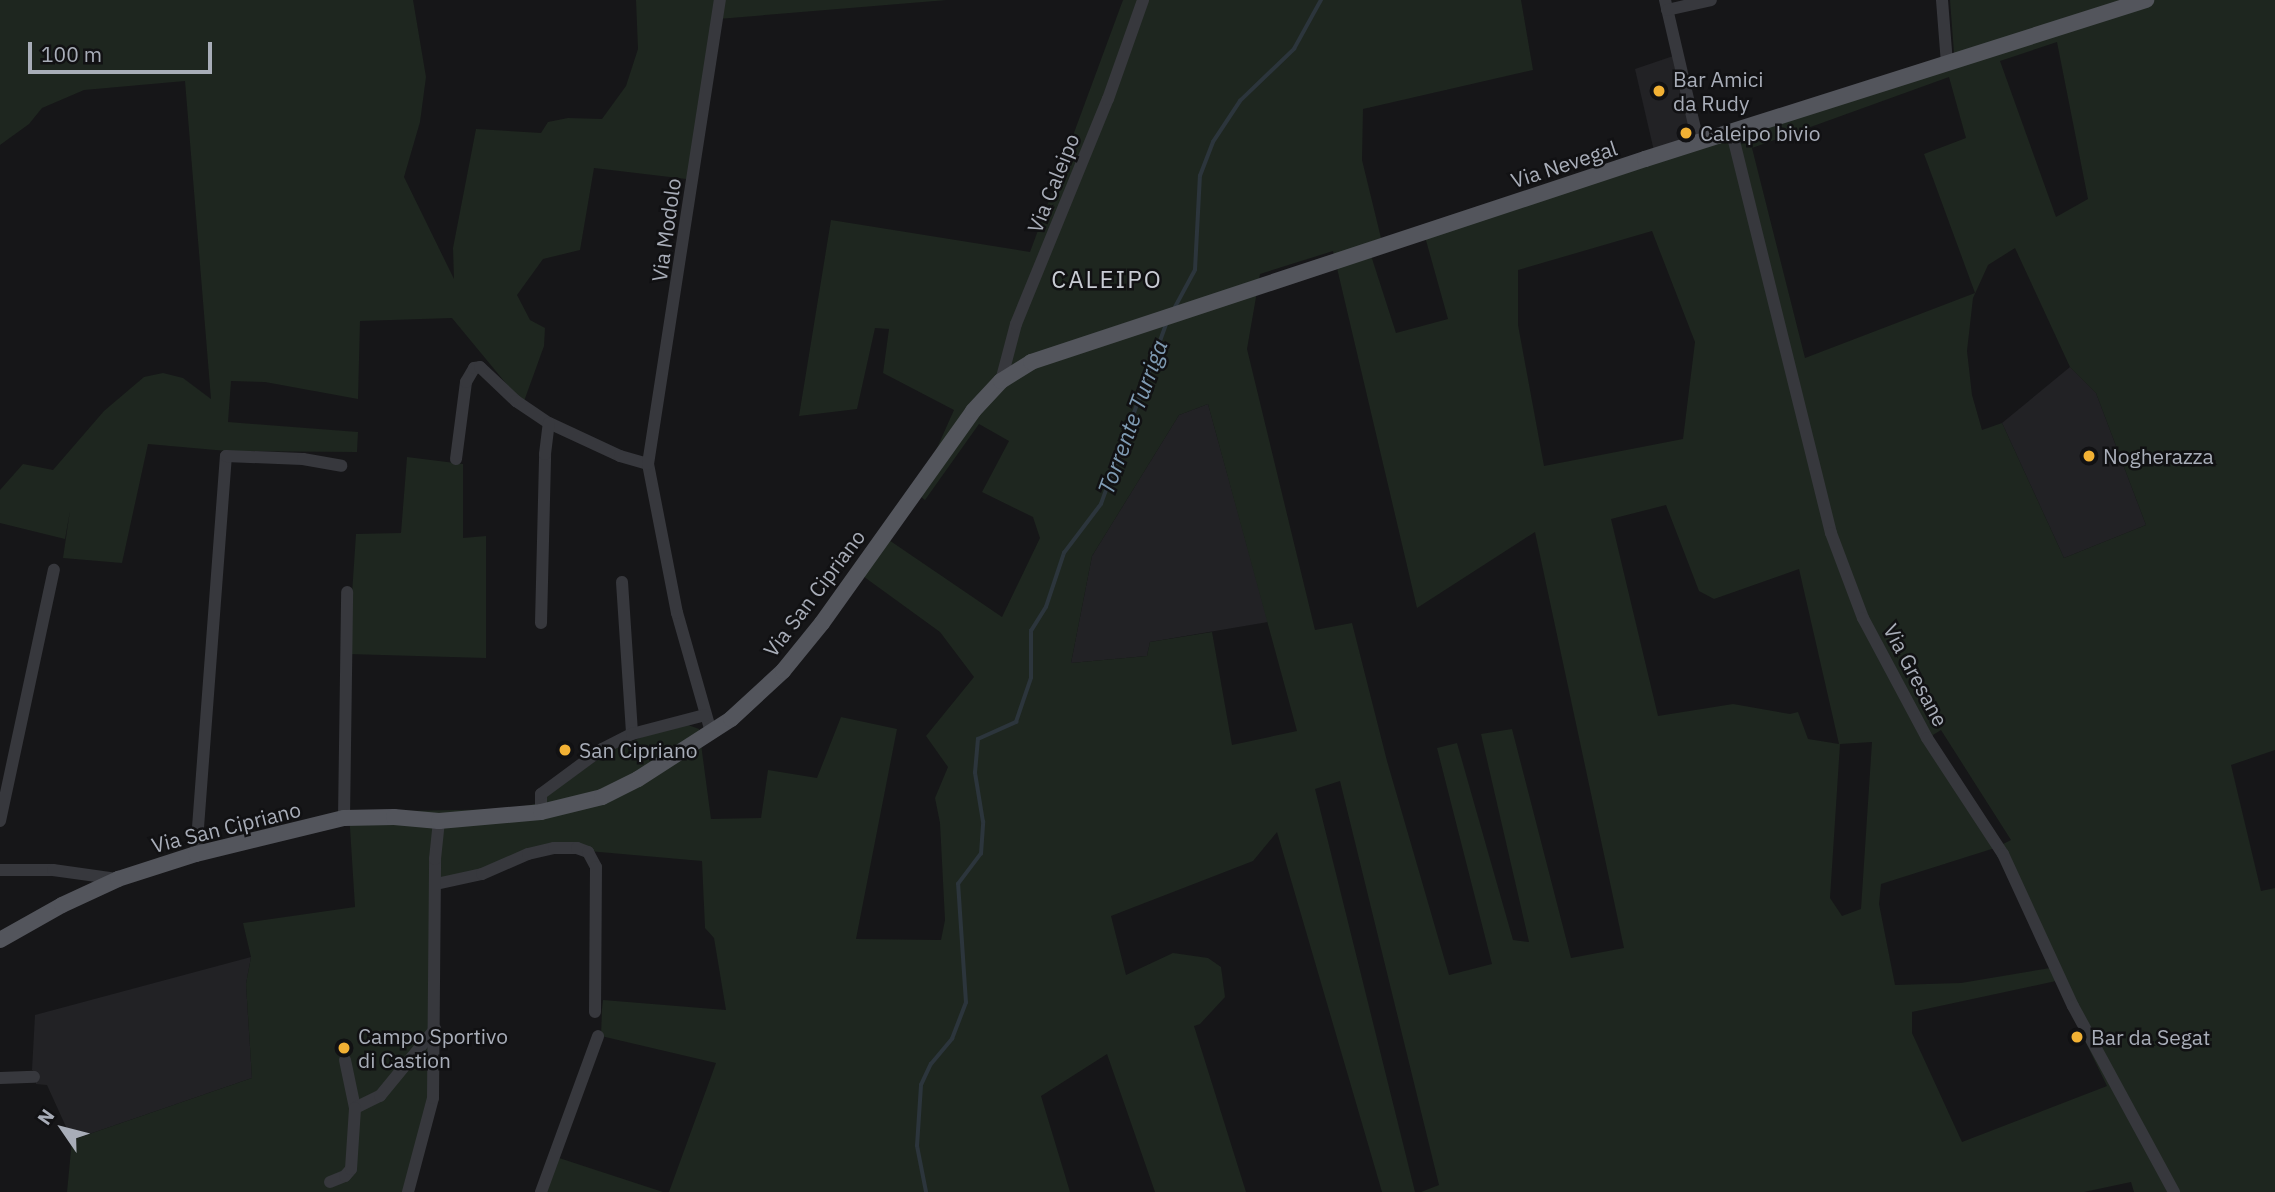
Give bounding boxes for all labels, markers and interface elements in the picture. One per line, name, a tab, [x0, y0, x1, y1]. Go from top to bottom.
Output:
scale bar	[32, 28, 215, 72]
text: 100 m	[41, 40, 102, 68]
place label: Bar Amici da Rudy	[1673, 66, 1763, 116]
marker: Bar Amici da Rudy	[1651, 83, 1667, 99]
place label: Caleipo bivio	[1700, 120, 1820, 146]
marker: Caleipo bivio	[1678, 125, 1694, 141]
street label: Via Caleipo	[1022, 130, 1084, 236]
street label: Via Nevegal	[1508, 135, 1620, 193]
street label: Via Modolo	[646, 177, 686, 283]
district label: CALEIPO	[1052, 266, 1162, 294]
water label: Torrente Turriga	[1091, 336, 1173, 498]
place label: Nogherazza	[2103, 443, 2214, 469]
marker: Nogherazza	[2081, 448, 2097, 464]
street label: Via San Cipriano	[758, 524, 870, 662]
street label: Via Gresane	[1878, 619, 1954, 731]
place label: San Cipriano	[579, 737, 698, 763]
marker: San Cipriano	[557, 742, 573, 758]
street label: Via San Cipriano	[149, 796, 303, 858]
place label: Campo Sportivo di Castion	[358, 1023, 508, 1073]
place label: Bar da Segat	[2091, 1024, 2210, 1050]
marker: Bar da Segat	[2069, 1029, 2085, 1045]
marker: Campo Sportivo di Castion	[336, 1040, 352, 1056]
north arrow	[28, 1094, 98, 1164]
text: N	[32, 1104, 60, 1129]

